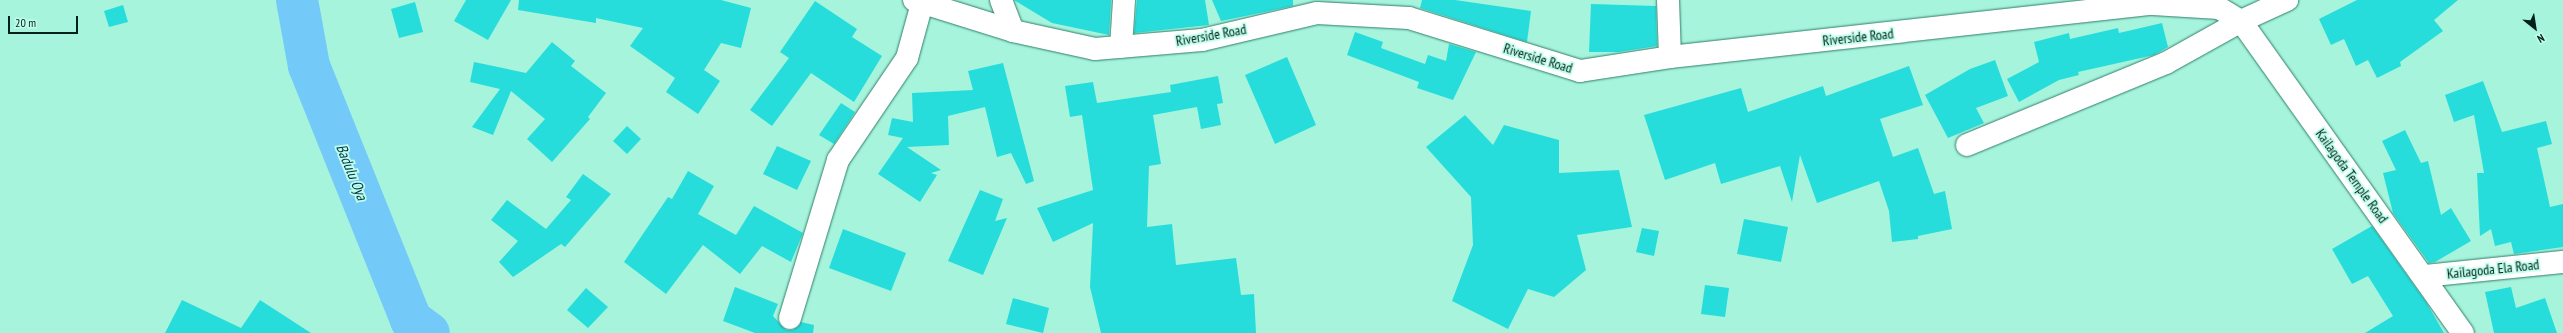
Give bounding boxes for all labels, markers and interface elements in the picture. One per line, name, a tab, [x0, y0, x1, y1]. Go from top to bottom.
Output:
scale bar	[10, 8, 80, 34]
north arrow	[2515, 8, 2555, 48]
text: 20 m	[15, 15, 36, 30]
street label: Riverside Road	[1174, 21, 1248, 49]
street label: Riverside Road	[1822, 25, 1894, 49]
text: N	[2535, 31, 2547, 46]
street label: Riverside Road	[1501, 40, 1575, 76]
street label: Kailagoda Temple Road	[2312, 126, 2392, 226]
water label: Badulu Oya	[333, 141, 371, 203]
street label: Kailagoda Ela Road	[2446, 256, 2540, 282]

